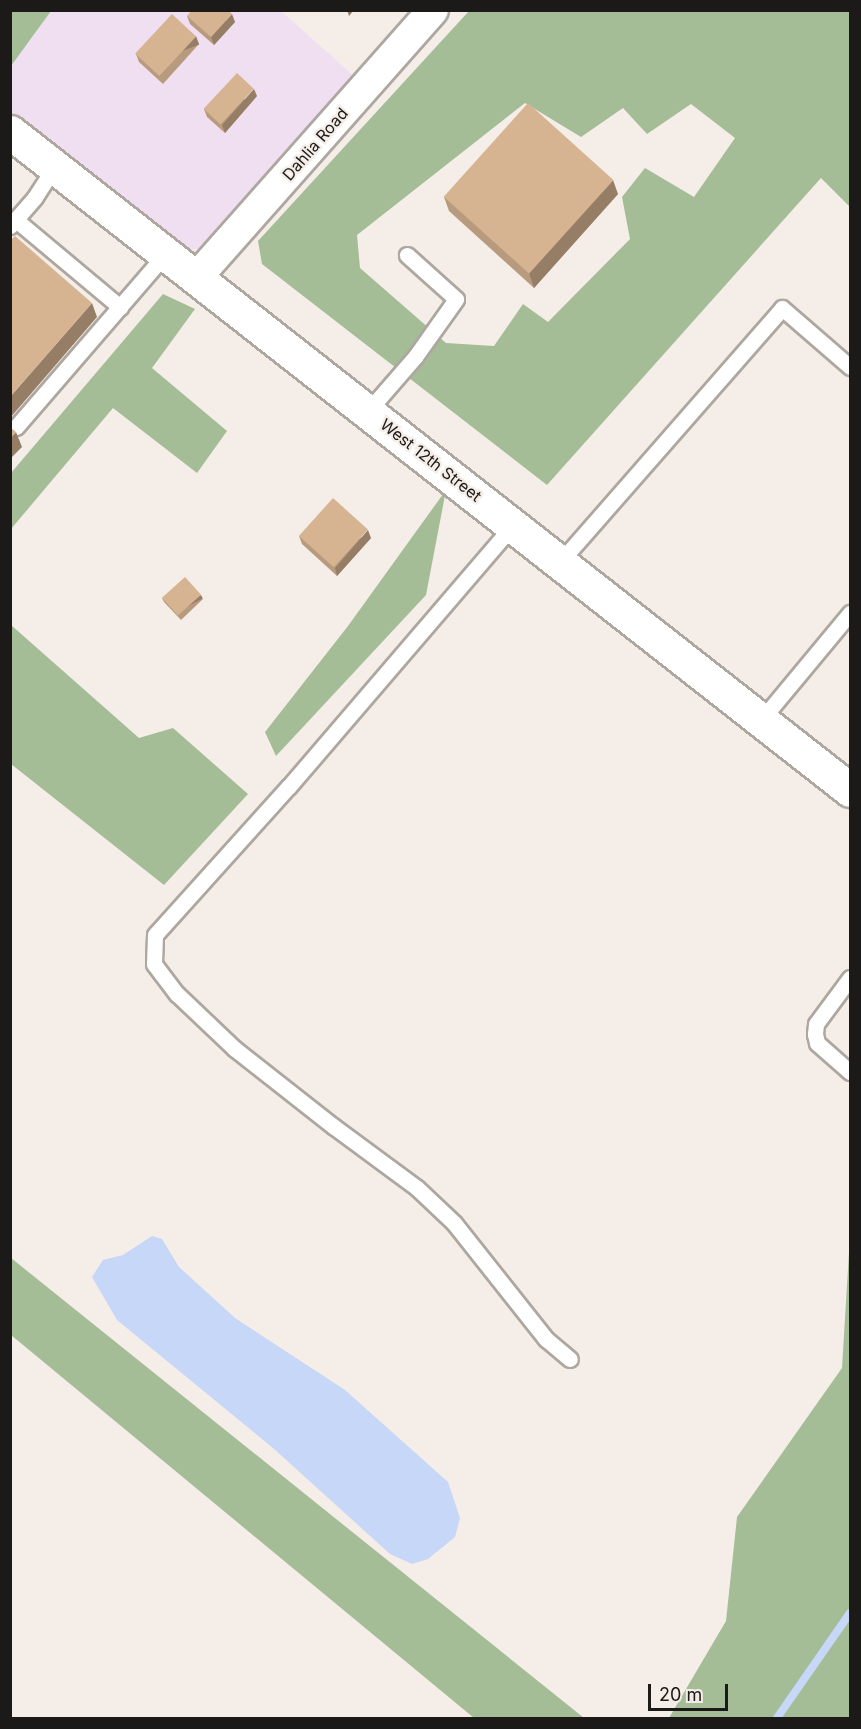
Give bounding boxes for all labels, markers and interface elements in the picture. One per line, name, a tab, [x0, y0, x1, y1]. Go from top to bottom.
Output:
street label: Dahlia Road	[278, 104, 352, 184]
street label: West 12th Street	[377, 415, 485, 505]
scale bar	[651, 1672, 730, 1710]
text: 20 m	[659, 1684, 702, 1705]

